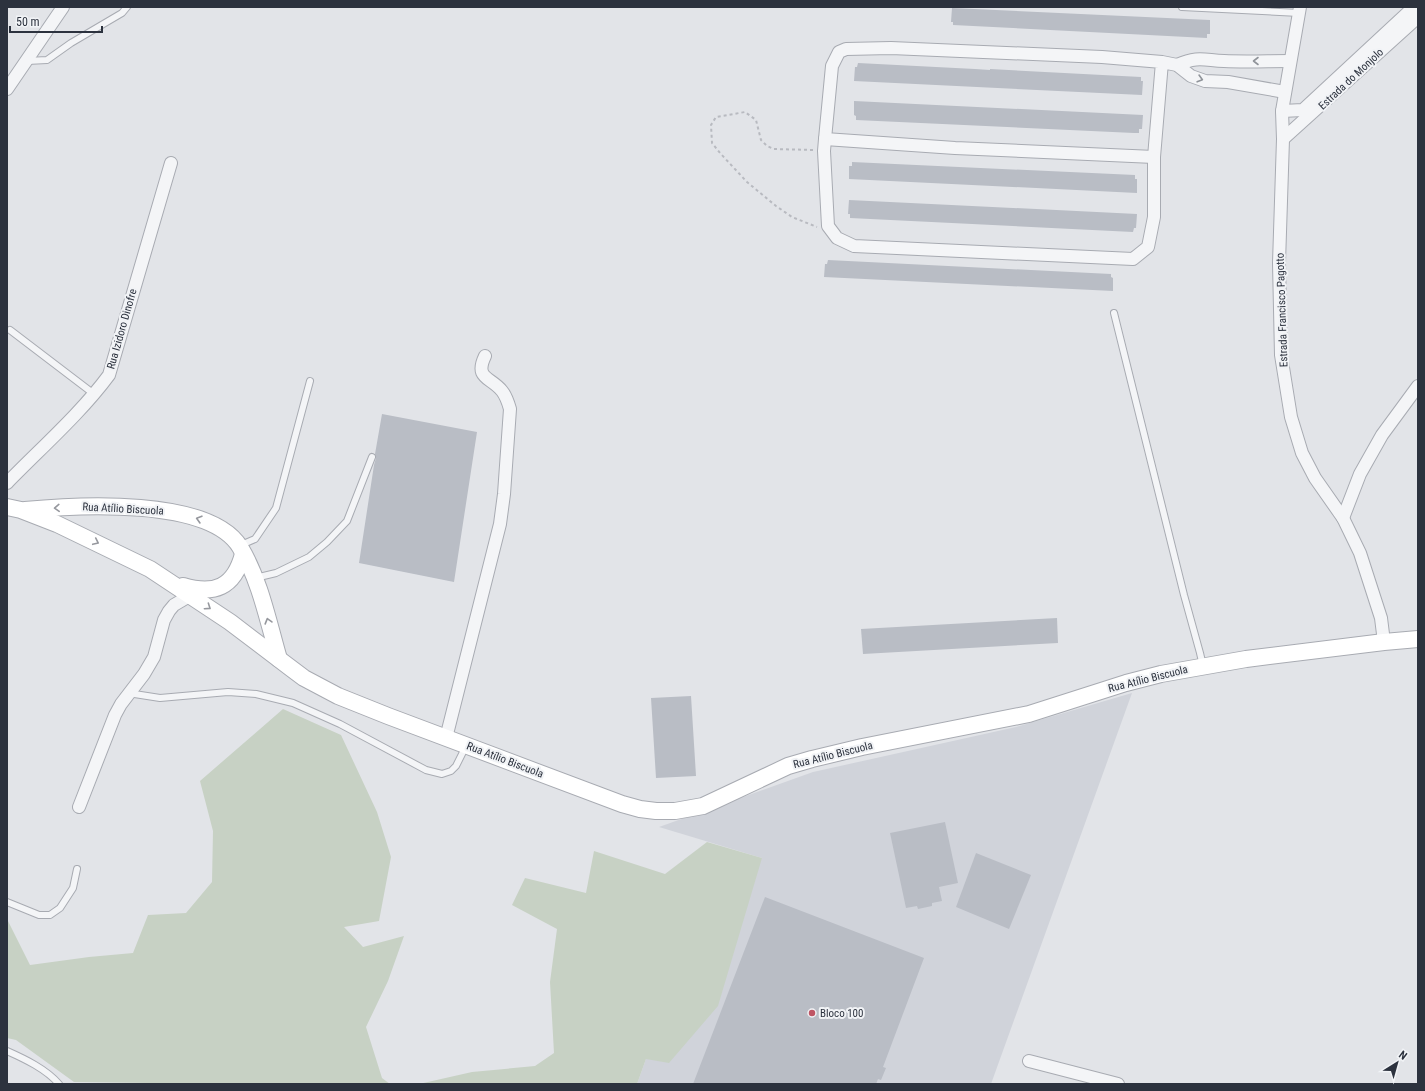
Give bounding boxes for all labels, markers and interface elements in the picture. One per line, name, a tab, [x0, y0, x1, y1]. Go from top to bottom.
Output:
scale bar	[10, 8, 102, 34]
text: 50 m	[16, 15, 40, 29]
street label: Estrada do Monjolo	[1316, 45, 1387, 112]
one-way arrow	[1253, 57, 1259, 65]
one-way arrow	[1197, 74, 1204, 83]
street label: Estrada Francisco Pagotto	[1273, 252, 1290, 367]
street label: Rua Izidoro Dinofre	[104, 287, 140, 371]
street label: Rua Atílio Biscuola	[82, 500, 164, 518]
one-way arrow	[54, 503, 60, 512]
one-way arrow	[196, 515, 203, 524]
one-way arrow	[91, 537, 99, 545]
one-way arrow	[204, 602, 211, 610]
one-way arrow	[264, 618, 273, 625]
street label: Rua Atílio Biscuola	[1107, 663, 1189, 695]
street label: Rua Atílio Biscuola	[465, 739, 545, 781]
street label: Rua Atílio Biscuola	[792, 739, 874, 771]
place label: Bloco 100	[820, 1007, 863, 1020]
marker: Bloco 100	[807, 1008, 817, 1018]
north arrow	[1377, 1043, 1417, 1083]
text: N	[1396, 1048, 1410, 1063]

